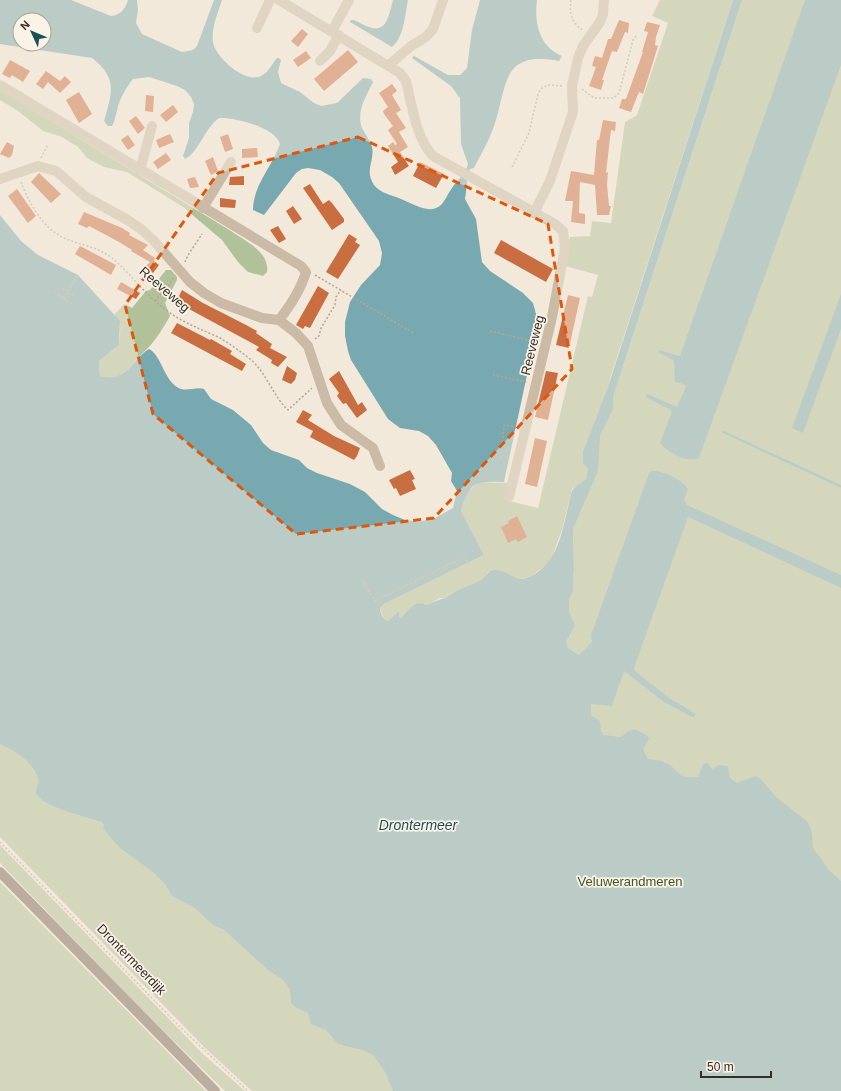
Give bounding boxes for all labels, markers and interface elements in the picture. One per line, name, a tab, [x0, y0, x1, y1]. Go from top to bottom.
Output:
north arrow	[12, 12, 52, 52]
text: N	[18, 18, 32, 32]
street label: Reeveweg	[137, 264, 193, 315]
street label: Reeveweg	[518, 314, 547, 377]
water label: Drontermeer	[379, 817, 459, 833]
park label: Veluwerandmeren	[578, 874, 682, 889]
street label: Drontermeerdijk	[94, 921, 169, 998]
scale bar	[701, 1053, 771, 1079]
text: 50 m	[707, 1060, 734, 1074]

